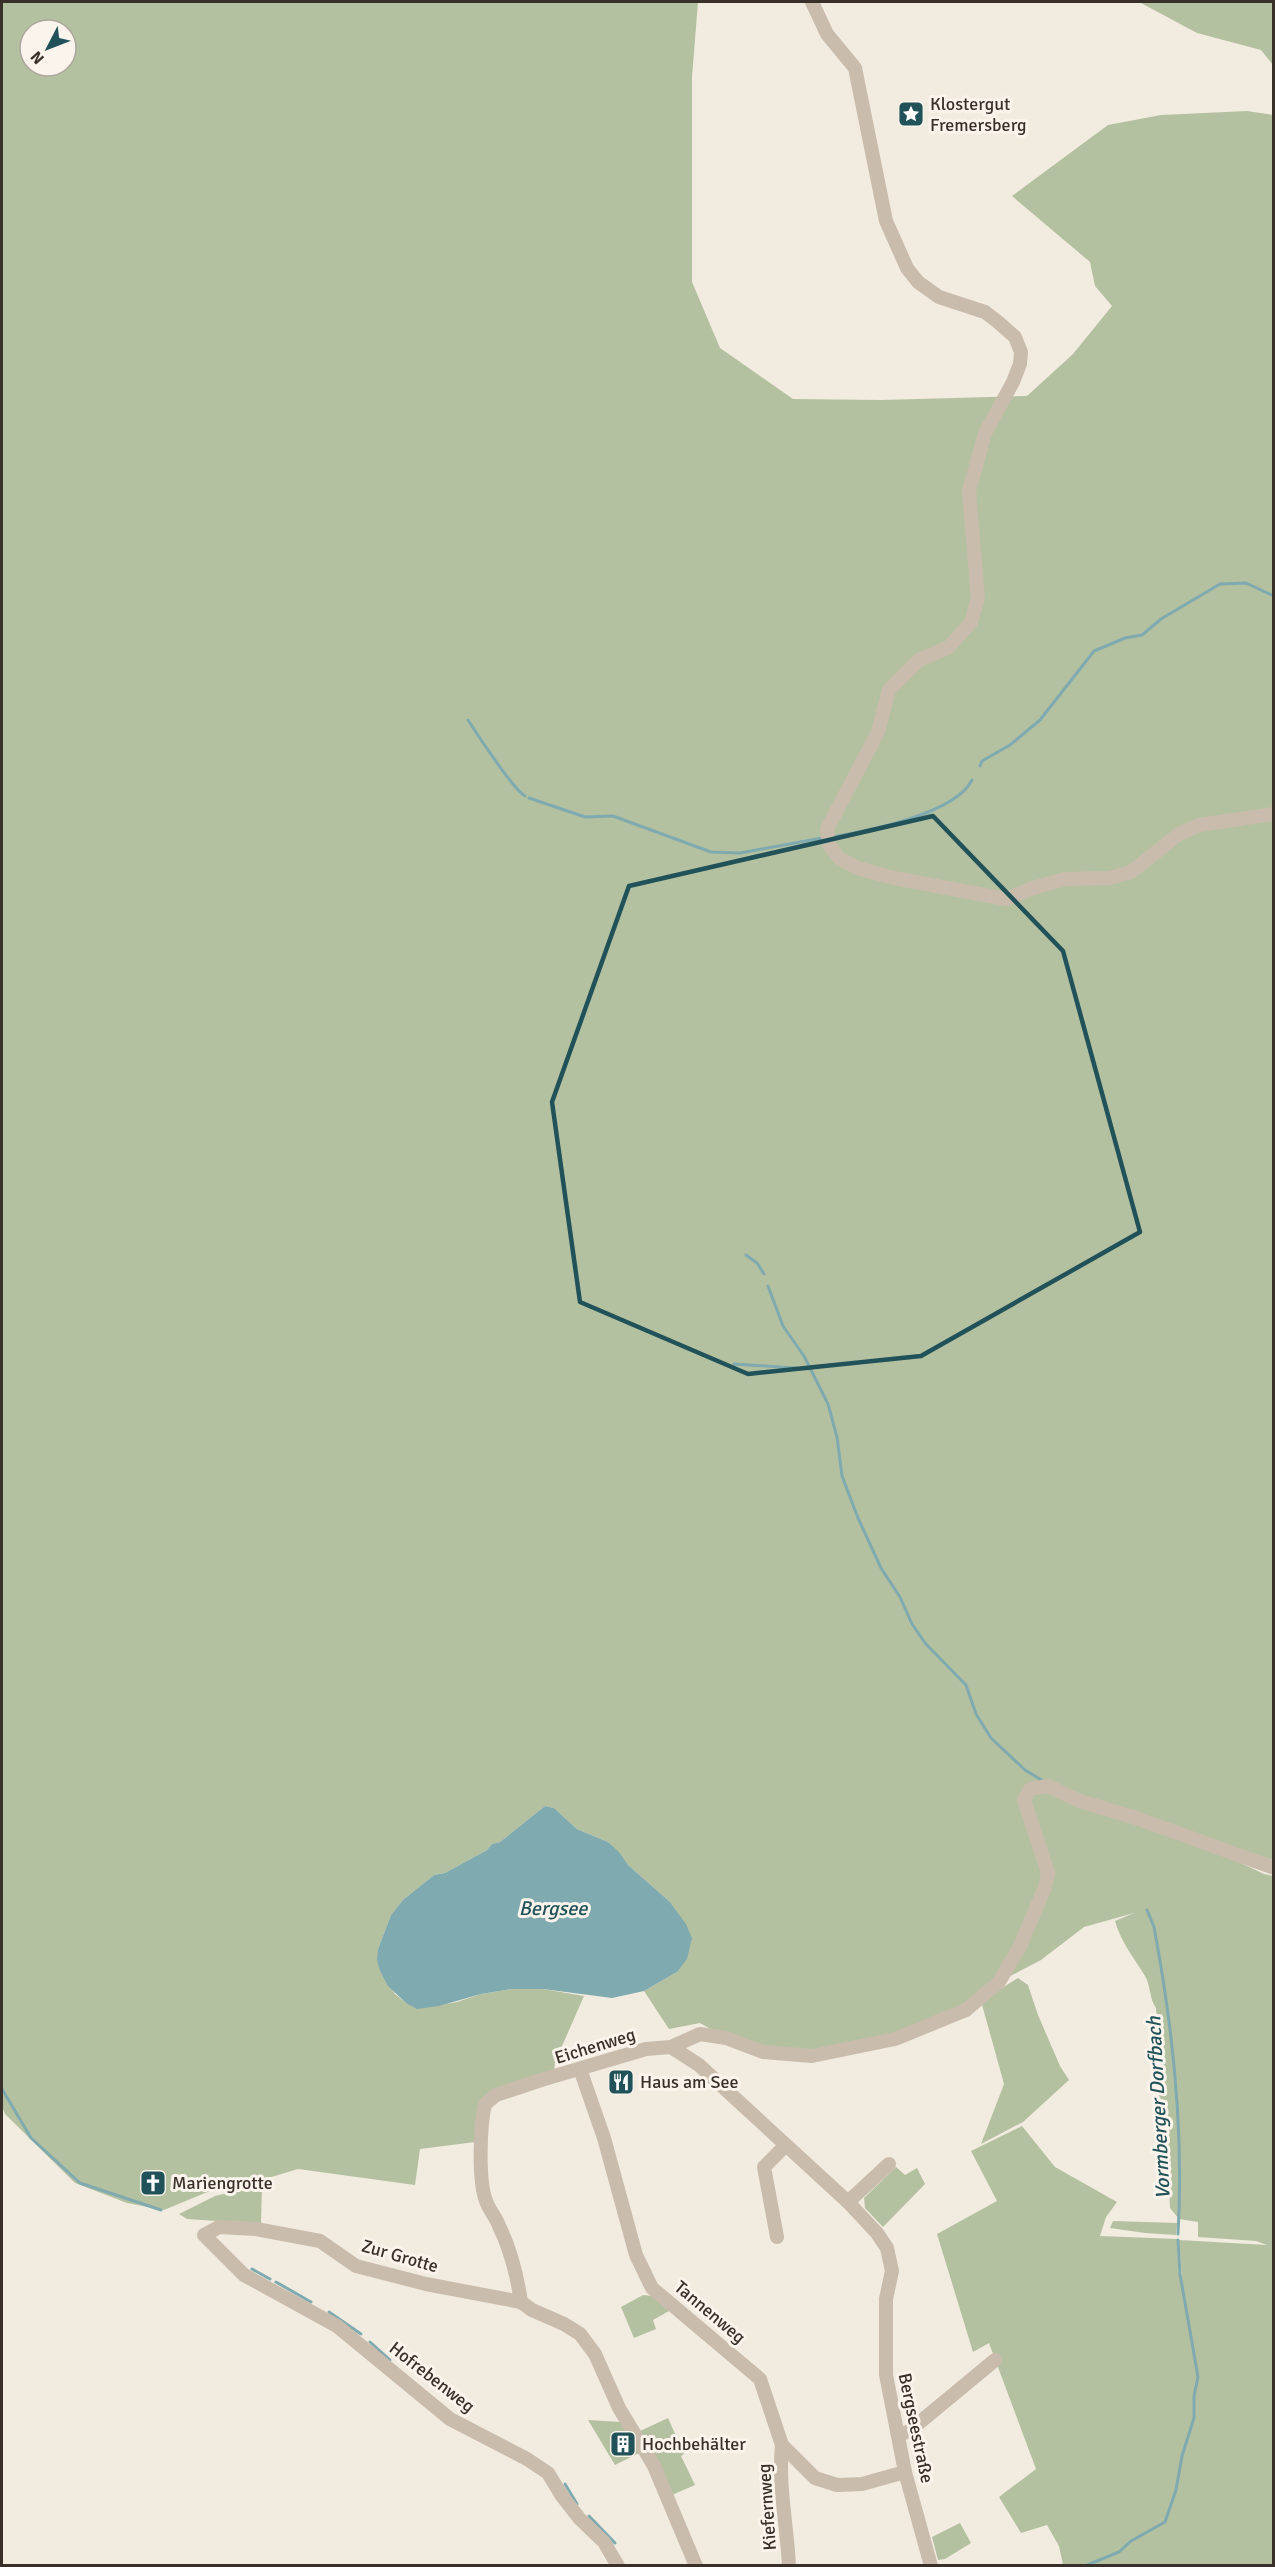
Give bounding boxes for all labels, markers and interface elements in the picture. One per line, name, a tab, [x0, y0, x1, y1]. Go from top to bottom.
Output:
north arrow	[18, 18, 78, 78]
text: N	[26, 47, 49, 68]
place label: Klostergut Fremersberg	[930, 93, 1027, 136]
place icon: Klostergut Fremersberg	[896, 99, 926, 129]
water label: Bergsee	[519, 1896, 588, 1921]
water label: Vormberger Dorfbach	[1141, 2015, 1176, 2200]
street label: Eichenweg	[552, 2023, 638, 2069]
restaurant icon: Haus am See	[606, 2067, 636, 2097]
place label: Haus am See	[640, 2071, 738, 2093]
church icon: Mariengrotte	[138, 2168, 168, 2198]
place label: Mariengrotte	[172, 2172, 273, 2194]
street label: Zur Grotte	[359, 2235, 441, 2277]
street label: Tannenweg	[670, 2276, 750, 2348]
street label: Hofrebenweg	[385, 2337, 479, 2417]
street label: Bergseestraße	[894, 2371, 938, 2485]
building icon: Hochbehälter	[608, 2429, 638, 2459]
place label: Hochbehälter	[642, 2433, 746, 2455]
street label: Kiefernweg	[753, 2463, 781, 2551]

